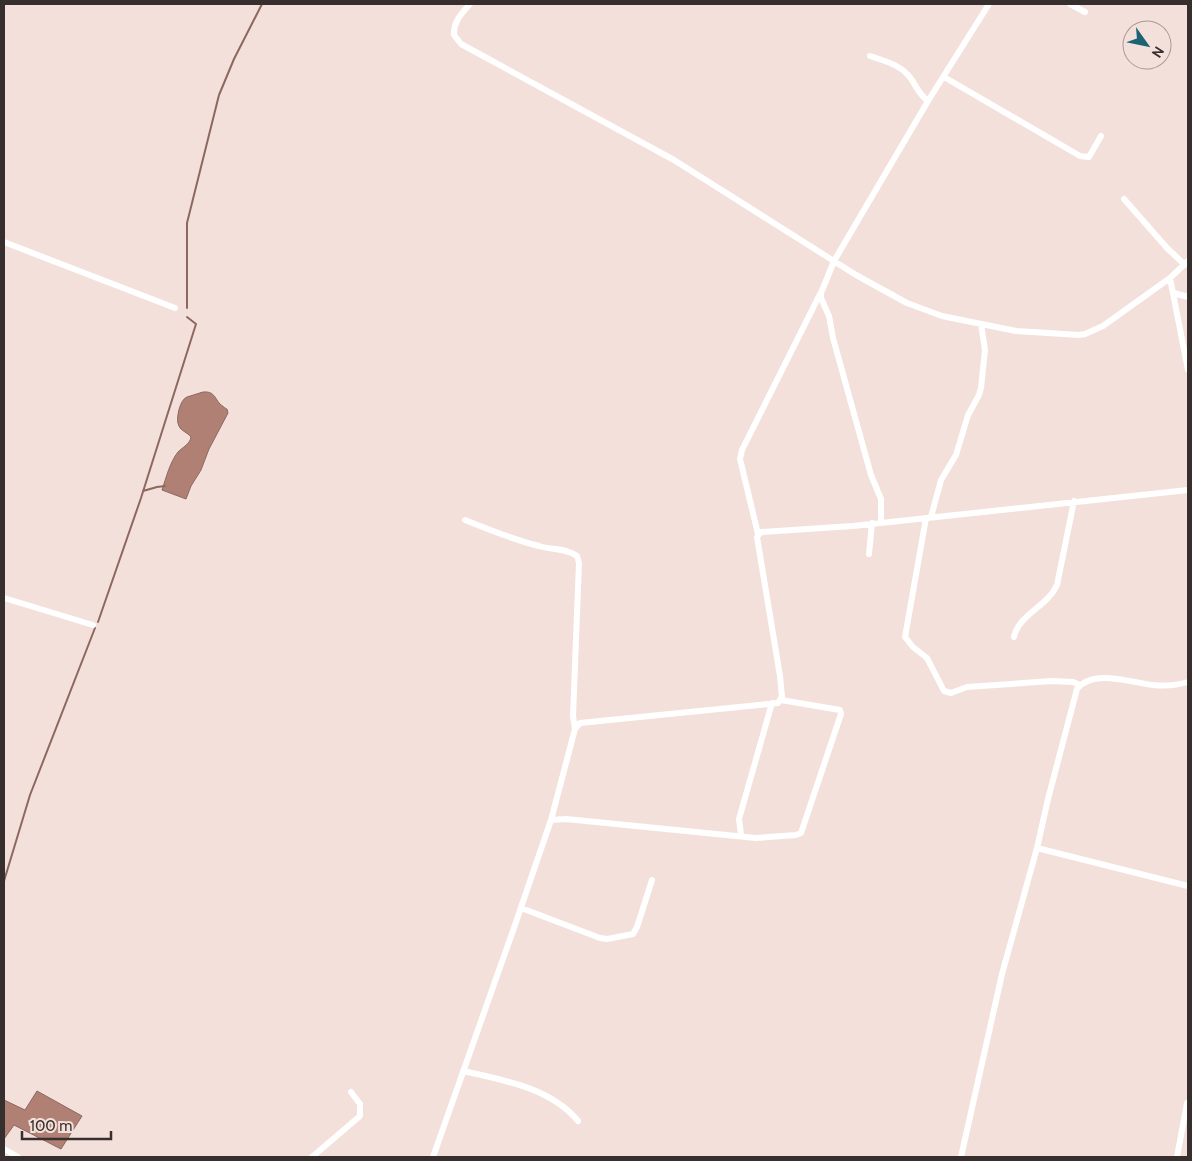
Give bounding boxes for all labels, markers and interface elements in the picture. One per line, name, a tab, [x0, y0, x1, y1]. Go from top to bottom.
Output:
north arrow	[1122, 20, 1172, 70]
text: N	[1148, 43, 1168, 61]
scale bar	[22, 1108, 111, 1140]
text: 100 m	[30, 1117, 72, 1135]

